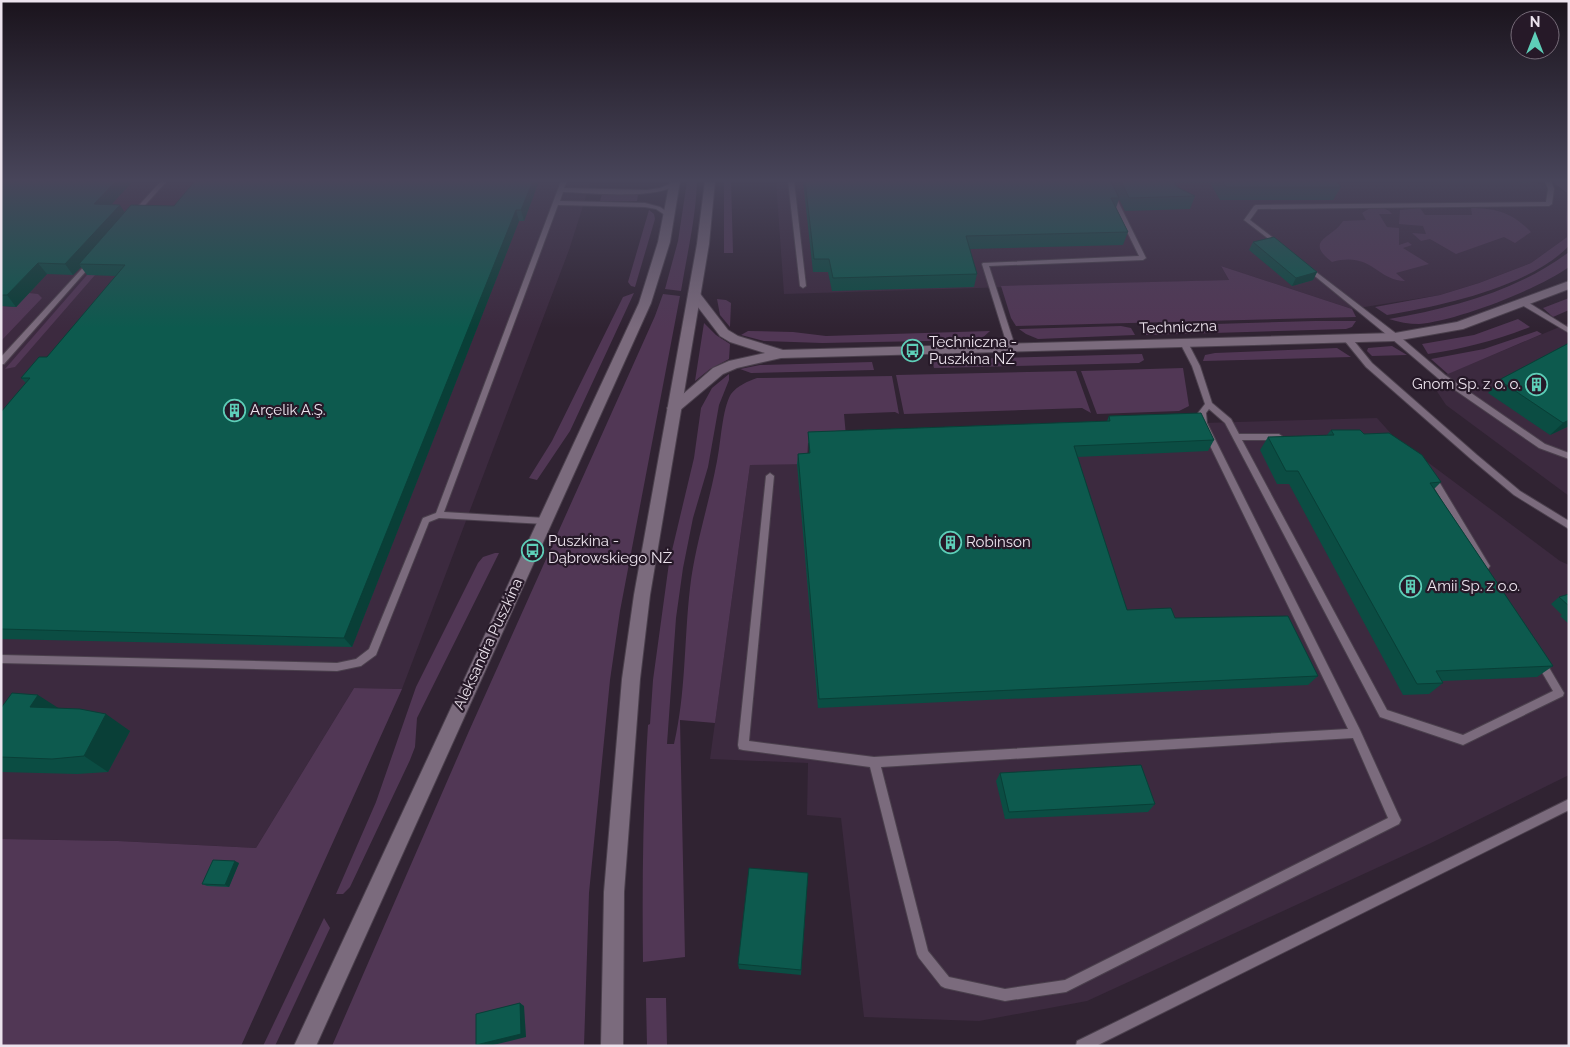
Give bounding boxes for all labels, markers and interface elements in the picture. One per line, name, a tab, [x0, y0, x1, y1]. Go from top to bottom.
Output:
north arrow	[1510, 10, 1560, 60]
text: N	[1530, 14, 1540, 30]
street label: Techniczna	[1139, 317, 1217, 337]
place label: Techniczna - Puszkina NŻ	[929, 333, 1017, 368]
bus stop icon: Techniczna - Puszkina NŻ	[901, 339, 925, 363]
building icon: Gnom Sp. z o. o.	[1525, 372, 1549, 396]
place label: Gnom Sp. z o. o.	[1412, 375, 1521, 393]
building icon: Arçelik A.Ş.	[222, 398, 246, 422]
place label: Arçelik A.Ş.	[250, 401, 326, 419]
building icon: Robinson	[938, 530, 962, 554]
place label: Puszkina - Dąbrowskiego NŻ	[548, 532, 672, 567]
place label: Robinson	[966, 533, 1031, 551]
bus stop icon: Puszkina - Dąbrowskiego NŻ	[520, 538, 544, 562]
building icon: Amii Sp. z o.o.	[1399, 574, 1423, 598]
street label: Aleksandra Puszkina	[450, 576, 526, 712]
place label: Amii Sp. z o.o.	[1427, 577, 1520, 595]

